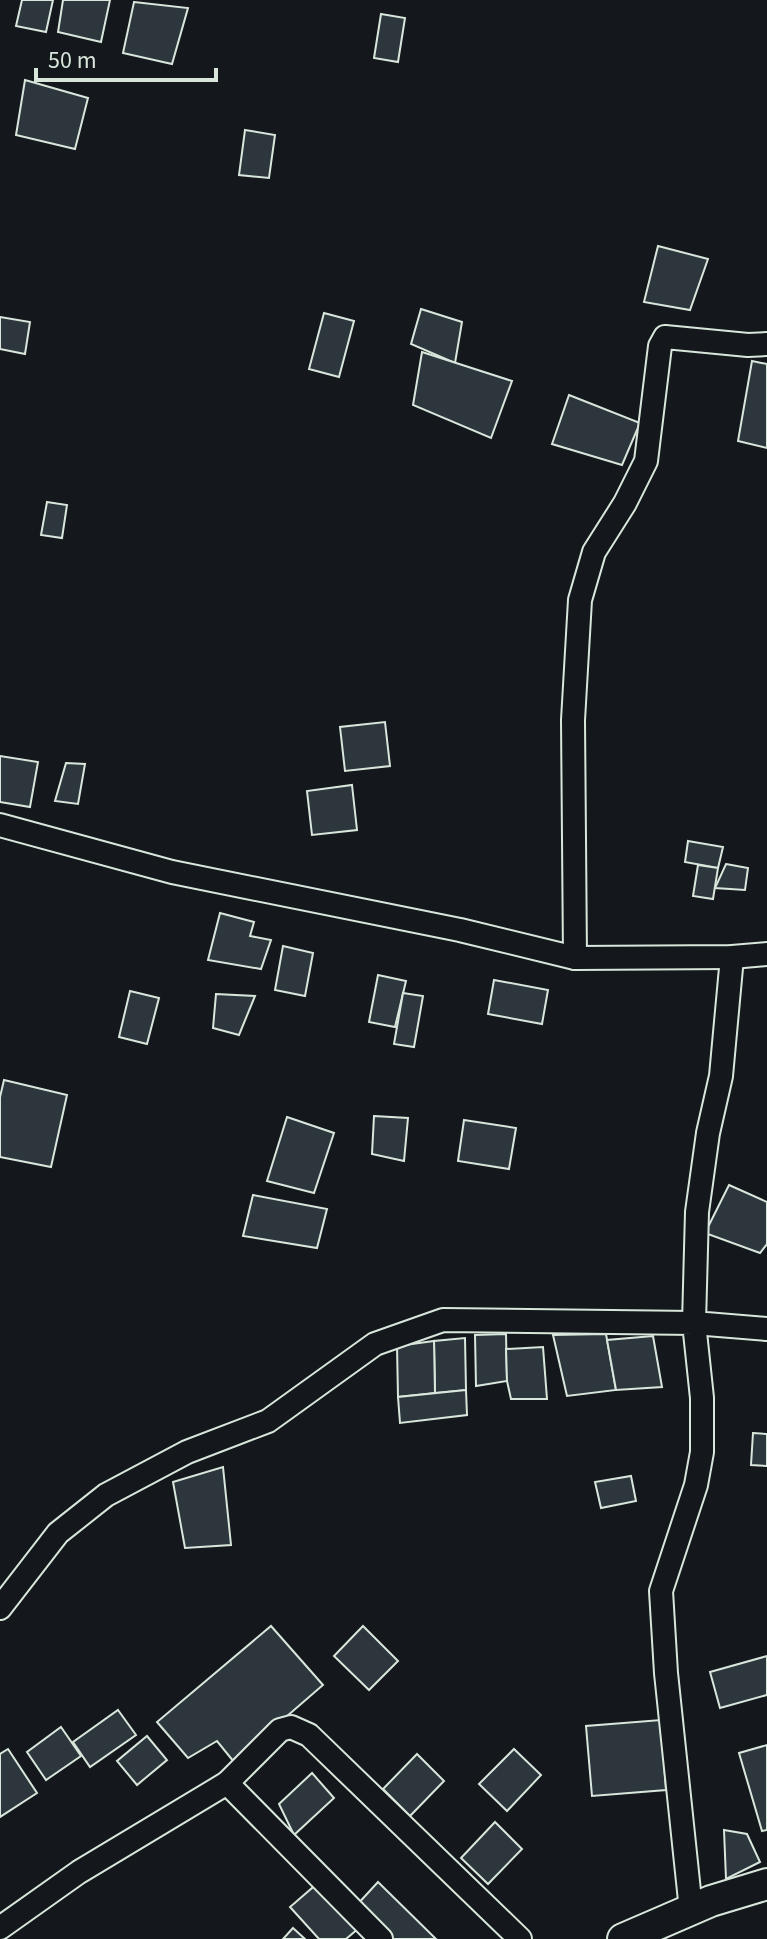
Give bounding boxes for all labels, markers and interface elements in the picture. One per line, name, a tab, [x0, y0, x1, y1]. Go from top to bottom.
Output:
scale bar	[36, 32, 216, 82]
text: 50 m	[48, 43, 97, 78]

